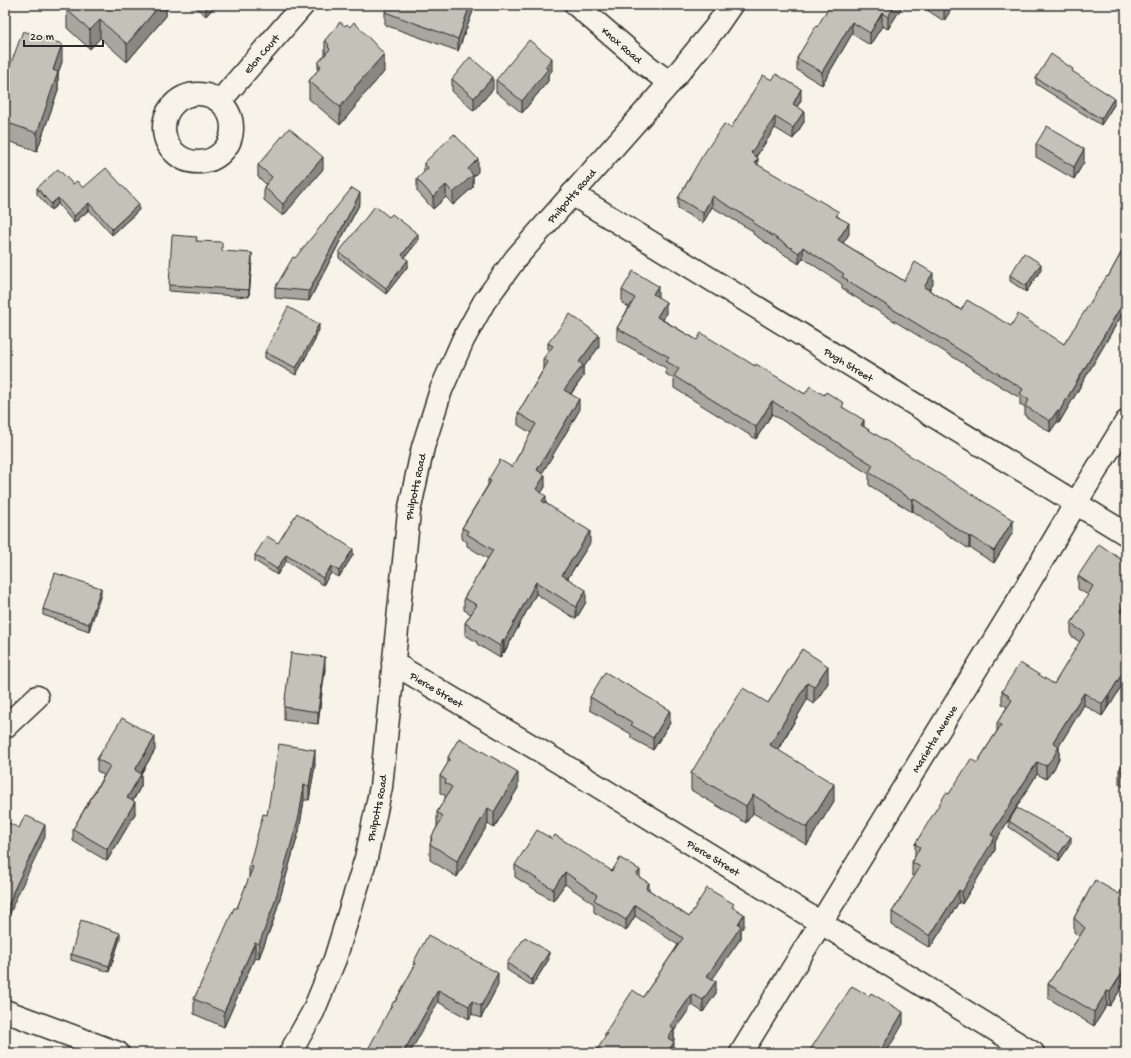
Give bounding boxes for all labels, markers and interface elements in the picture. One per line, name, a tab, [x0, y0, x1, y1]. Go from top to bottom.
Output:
scale bar	[24, 22, 103, 48]
street label: Knox Road	[598, 26, 645, 68]
text: 20 m	[30, 31, 55, 45]
street label: Elon Court	[242, 31, 284, 77]
street label: Philpotts Road	[545, 166, 600, 227]
street label: Pugh Street	[820, 346, 876, 386]
street label: Philpotts Road	[404, 451, 430, 522]
street label: Pierce Street	[406, 670, 466, 712]
street label: Marietta Avenue	[910, 703, 961, 775]
street label: Philpotts Road	[365, 773, 390, 844]
street label: Pierce Street	[683, 838, 743, 880]

